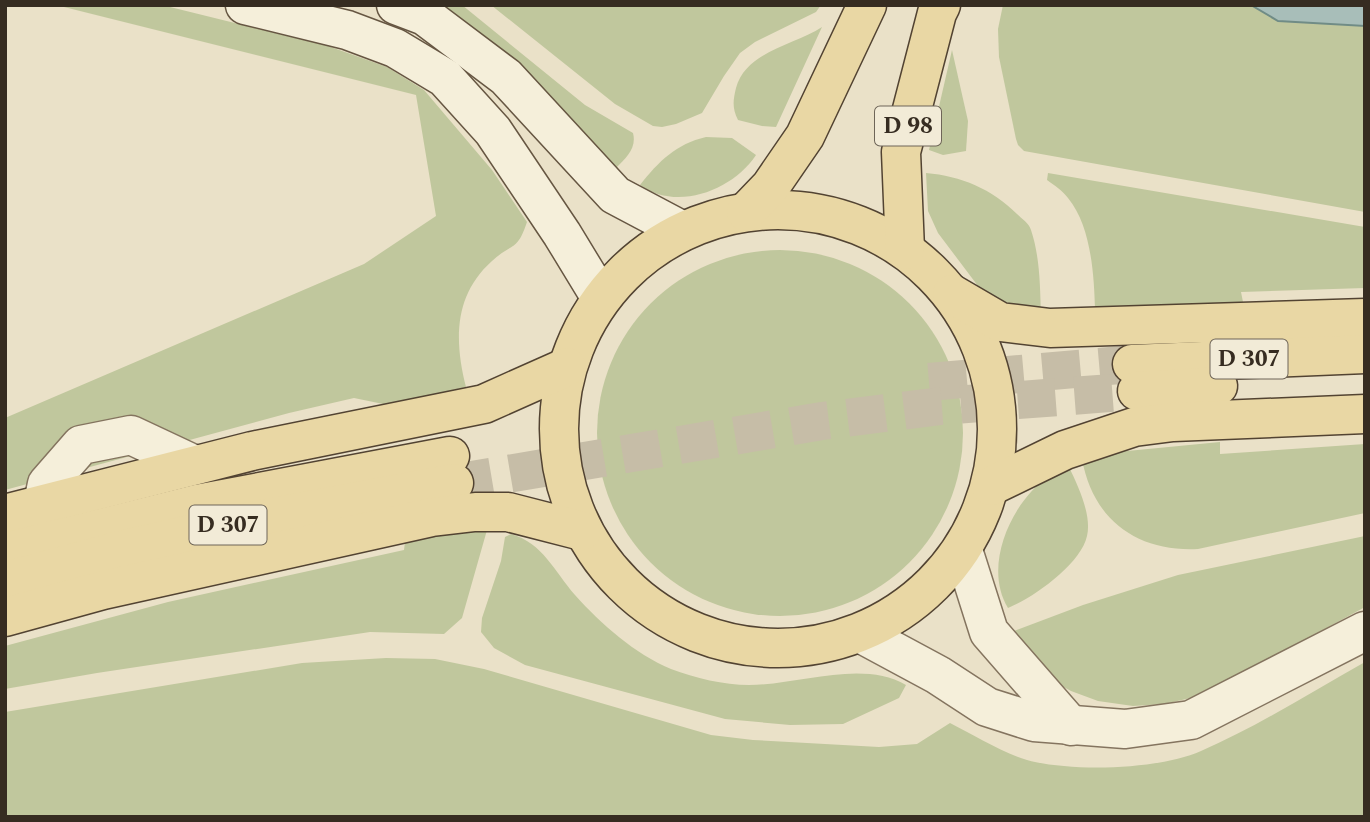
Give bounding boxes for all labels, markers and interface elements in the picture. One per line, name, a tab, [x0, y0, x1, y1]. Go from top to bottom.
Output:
road number: D 98	[875, 106, 941, 146]
road number: D 307	[1210, 340, 1288, 378]
road number: D 307	[190, 505, 266, 544]

